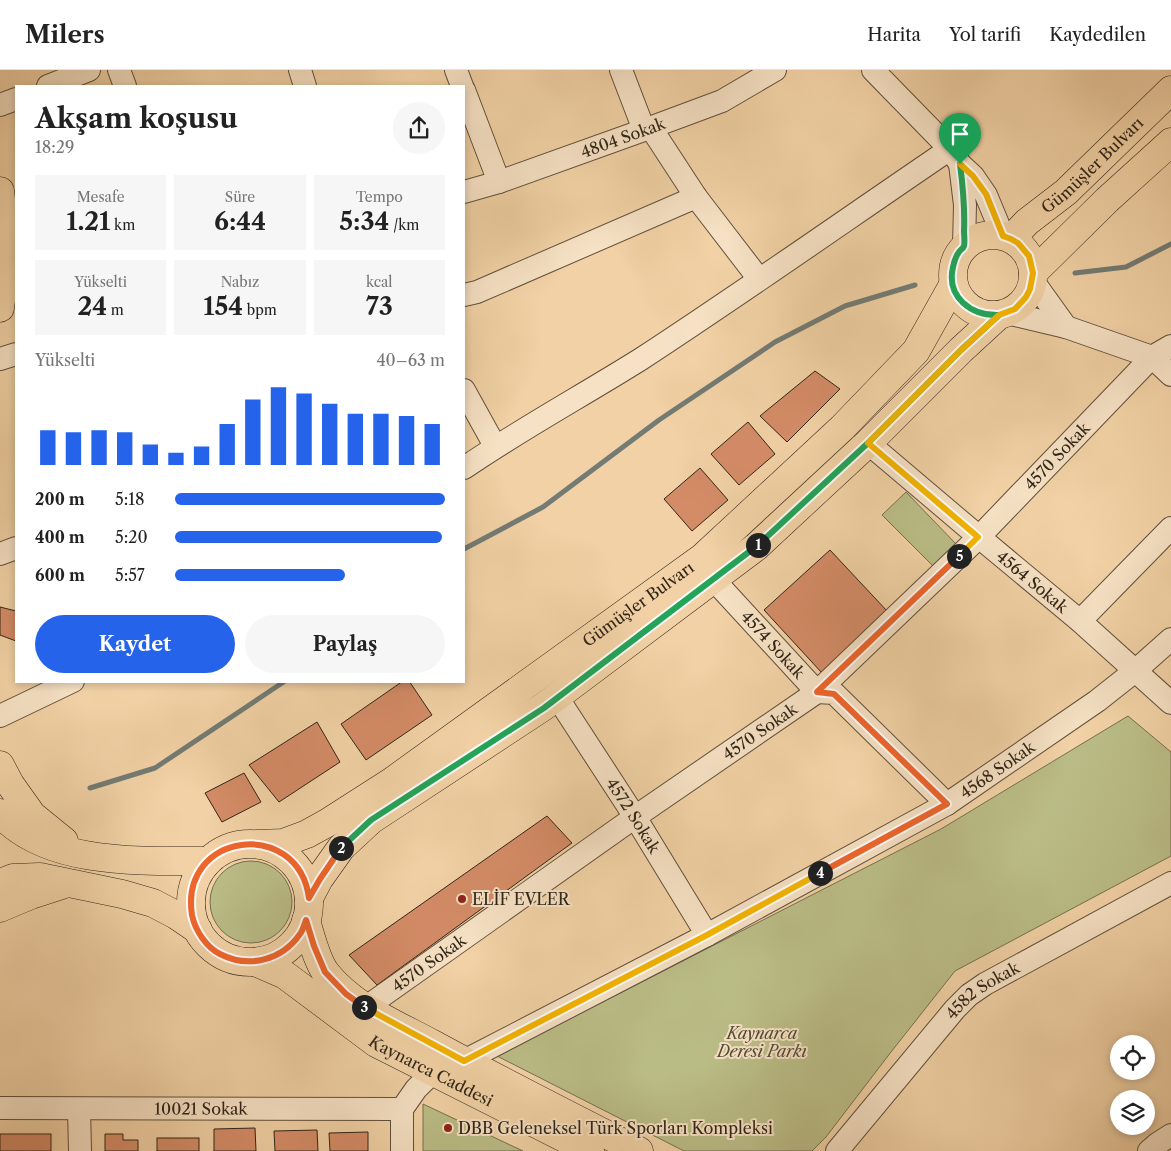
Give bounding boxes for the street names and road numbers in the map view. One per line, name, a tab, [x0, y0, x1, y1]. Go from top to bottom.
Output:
street label: 4804 Sokak	[578, 113, 669, 162]
street label: Gümüşler Bulvarı	[1037, 113, 1147, 217]
street label: 4570 Sokak	[1020, 417, 1094, 494]
street label: 4564 Sokak	[993, 546, 1073, 617]
street label: Gümüşler Bulvarı	[578, 557, 698, 651]
street label: 4574 Sokak	[737, 606, 810, 683]
street label: 4570 Sokak	[718, 698, 802, 764]
street label: 4568 Sokak	[956, 736, 1039, 802]
street label: 4572 Sokak	[602, 774, 665, 857]
street label: 4570 Sokak	[388, 929, 470, 996]
street label: 4582 Sokak	[941, 957, 1023, 1023]
street label: Kaynarca Caddesi	[365, 1031, 497, 1111]
street label: 10021 Sokak	[154, 1098, 248, 1119]

